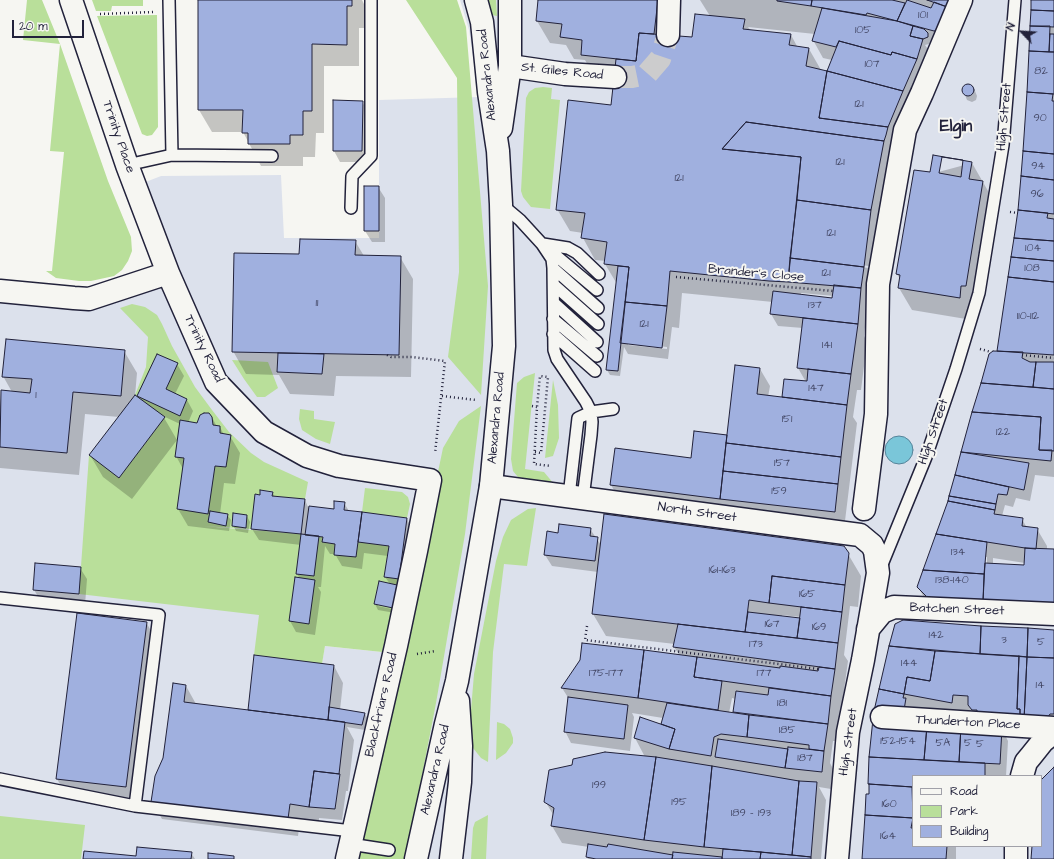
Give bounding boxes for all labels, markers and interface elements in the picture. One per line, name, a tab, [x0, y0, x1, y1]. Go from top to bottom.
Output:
house number: 101	[918, 9, 928, 23]
scale bar	[14, 12, 86, 38]
north arrow	[1002, 12, 1042, 52]
text: 20 m	[19, 18, 48, 35]
text: N	[1002, 20, 1019, 33]
house number: 105	[855, 24, 871, 38]
street label: Alexandra Road	[475, 28, 501, 122]
house number: 107	[864, 58, 880, 72]
street label: St. Giles Road	[520, 60, 604, 84]
house number: 82	[1034, 65, 1048, 79]
street label: High Street	[994, 82, 1016, 152]
house number: 121	[854, 98, 864, 112]
street label: Trinity Place	[98, 99, 138, 175]
house number: 90	[1033, 112, 1047, 126]
district label: Elgin	[940, 117, 972, 137]
house number: 121	[835, 156, 845, 170]
house number: 94	[1031, 160, 1045, 174]
house number: 121	[674, 172, 684, 186]
house number: 96	[1030, 188, 1044, 202]
house number: 121	[826, 227, 836, 241]
house number: 104	[1025, 242, 1041, 256]
street label: Brander's Close	[707, 262, 805, 286]
house number: 108	[1024, 262, 1040, 276]
house number: 121	[821, 267, 831, 281]
house number: 11	[316, 297, 318, 311]
house number: 137	[808, 299, 822, 313]
house number: 110-112	[1017, 310, 1039, 324]
street label: Trinity Road	[180, 313, 226, 385]
house number: 121	[639, 318, 649, 332]
house number: 141	[822, 339, 832, 353]
street label: Alexandra Road	[485, 371, 509, 465]
house number: 147	[808, 382, 824, 396]
house number: 1	[35, 389, 37, 403]
street label: High Street	[916, 397, 952, 467]
house number: 151	[782, 413, 792, 427]
house number: 122	[996, 426, 1010, 440]
house number: 157	[774, 457, 790, 471]
house number: 159	[771, 485, 787, 499]
street label: North Street	[656, 500, 738, 526]
house number: 134	[951, 546, 965, 560]
house number: 161-163	[708, 564, 736, 578]
house number: 138-140	[935, 574, 969, 588]
house number: 165	[799, 588, 815, 602]
street label: Batchen Street	[909, 601, 1005, 619]
house number: 167	[764, 618, 780, 632]
house number: 169	[812, 621, 826, 635]
house number: 142	[928, 629, 944, 643]
house number: 3	[1001, 634, 1007, 648]
house number: 5	[1037, 636, 1045, 650]
house number: 173	[749, 638, 763, 652]
street label: Blackfriars Road	[362, 651, 402, 759]
house number: 144	[901, 657, 917, 671]
house number: 175-177	[589, 667, 623, 681]
house number: 177	[757, 667, 771, 681]
house number: 14	[1036, 679, 1044, 693]
house number: 181	[777, 697, 787, 711]
street label: High Street	[837, 707, 861, 777]
street label: Thunderton Place	[915, 712, 1021, 734]
street label: Alexandra Road	[418, 723, 454, 817]
house number: 185	[779, 724, 795, 738]
house number: 152-154	[880, 735, 916, 749]
house number: 5A	[936, 737, 950, 751]
house number: 5	[964, 737, 972, 751]
house number: 5	[976, 738, 984, 752]
house number: 187	[797, 752, 813, 766]
legend	[912, 775, 1042, 847]
house number: 199	[592, 779, 606, 793]
text: Road	[950, 783, 978, 800]
house number: 195	[671, 796, 687, 810]
house number: 160	[881, 798, 897, 812]
text: Park	[950, 803, 978, 820]
house number: 189 - 193	[731, 807, 771, 821]
text: Building	[950, 823, 988, 840]
house number: 164	[880, 830, 896, 844]

